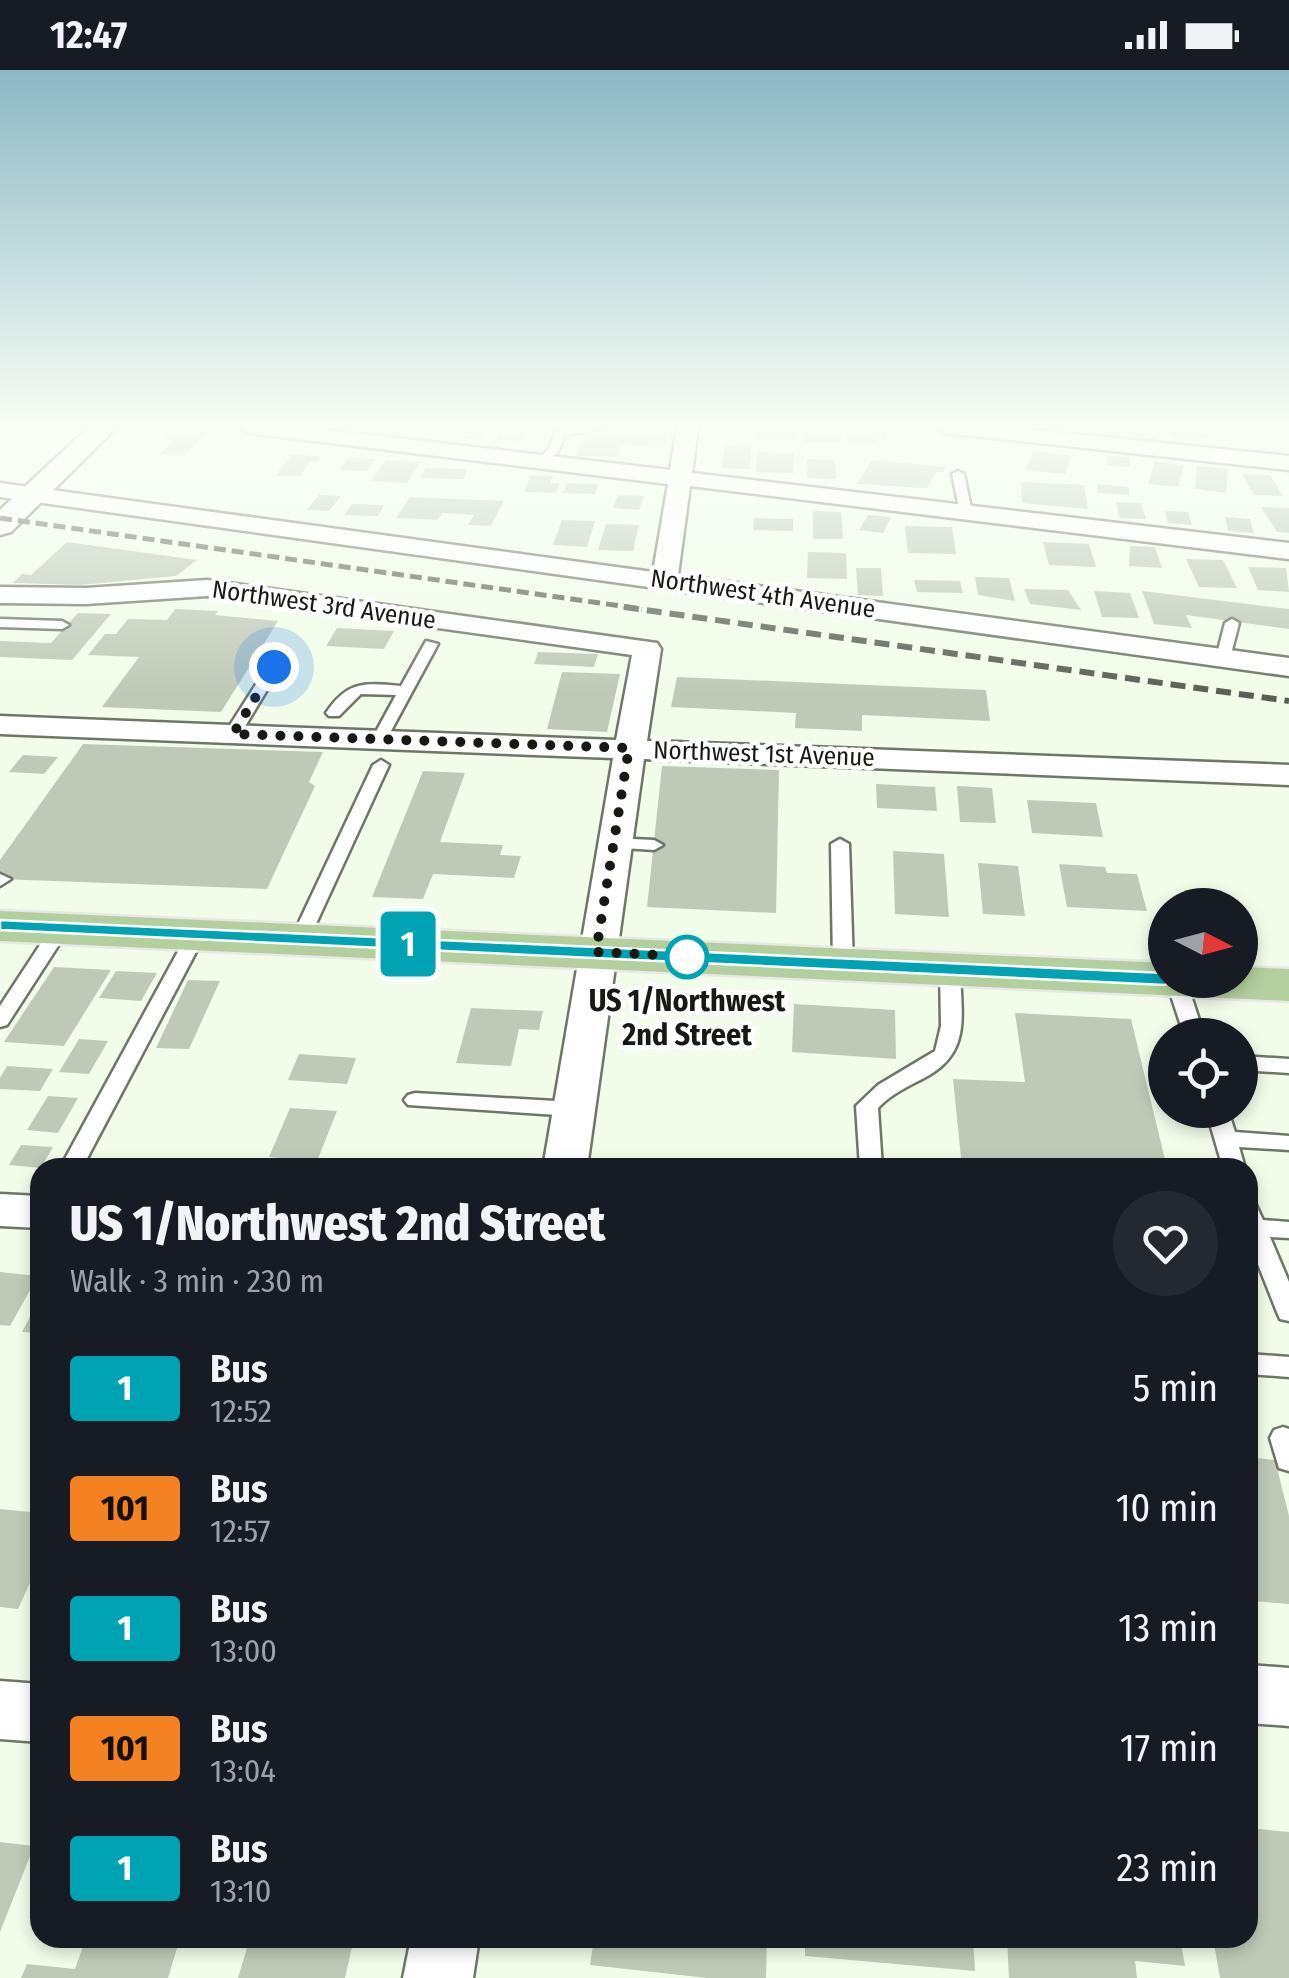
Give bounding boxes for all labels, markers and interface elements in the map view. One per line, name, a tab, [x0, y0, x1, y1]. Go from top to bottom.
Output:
text: 12:47	[50, 12, 127, 58]
street label: Northwest 4th Avenue	[649, 563, 877, 625]
street label: Northwest 3rd Avenue	[210, 574, 438, 636]
your location	[249, 642, 299, 692]
street label: Northwest 1st Avenue	[653, 735, 875, 773]
north arrow	[1148, 888, 1258, 998]
map controls	[1148, 888, 1258, 1128]
line badge: 1	[376, 912, 440, 976]
text: 1	[401, 923, 415, 965]
marker: US 1/Northwest 2nd Street	[666, 936, 708, 978]
place label: US 1/Northwest 2nd Street	[589, 983, 786, 1053]
button: locate	[1148, 1018, 1258, 1128]
button: heart	[1113, 1191, 1218, 1296]
text: US 1/Northwest 2nd Street	[70, 1195, 605, 1253]
text: Walk · 3 min · 230 m	[70, 1262, 324, 1300]
text: Bus	[210, 1346, 268, 1392]
text: 5 min	[1133, 1365, 1218, 1411]
text: 1	[118, 1367, 132, 1409]
text: 12:52	[210, 1392, 272, 1430]
text: Bus	[210, 1466, 268, 1512]
text: 10 min	[1116, 1485, 1218, 1531]
text: 101	[101, 1487, 149, 1529]
text: 12:57	[210, 1512, 270, 1550]
text: Bus	[210, 1586, 268, 1632]
text: 13 min	[1118, 1605, 1218, 1651]
text: 1	[118, 1607, 132, 1649]
text: 13:00	[210, 1632, 277, 1670]
text: Bus	[210, 1706, 268, 1752]
text: 17 min	[1120, 1725, 1218, 1771]
text: 101	[101, 1727, 149, 1769]
text: 13:04	[210, 1752, 276, 1790]
text: Bus	[210, 1826, 268, 1872]
text: 23 min	[1116, 1845, 1218, 1891]
text: 1	[118, 1847, 132, 1889]
text: 13:10	[210, 1872, 272, 1910]

